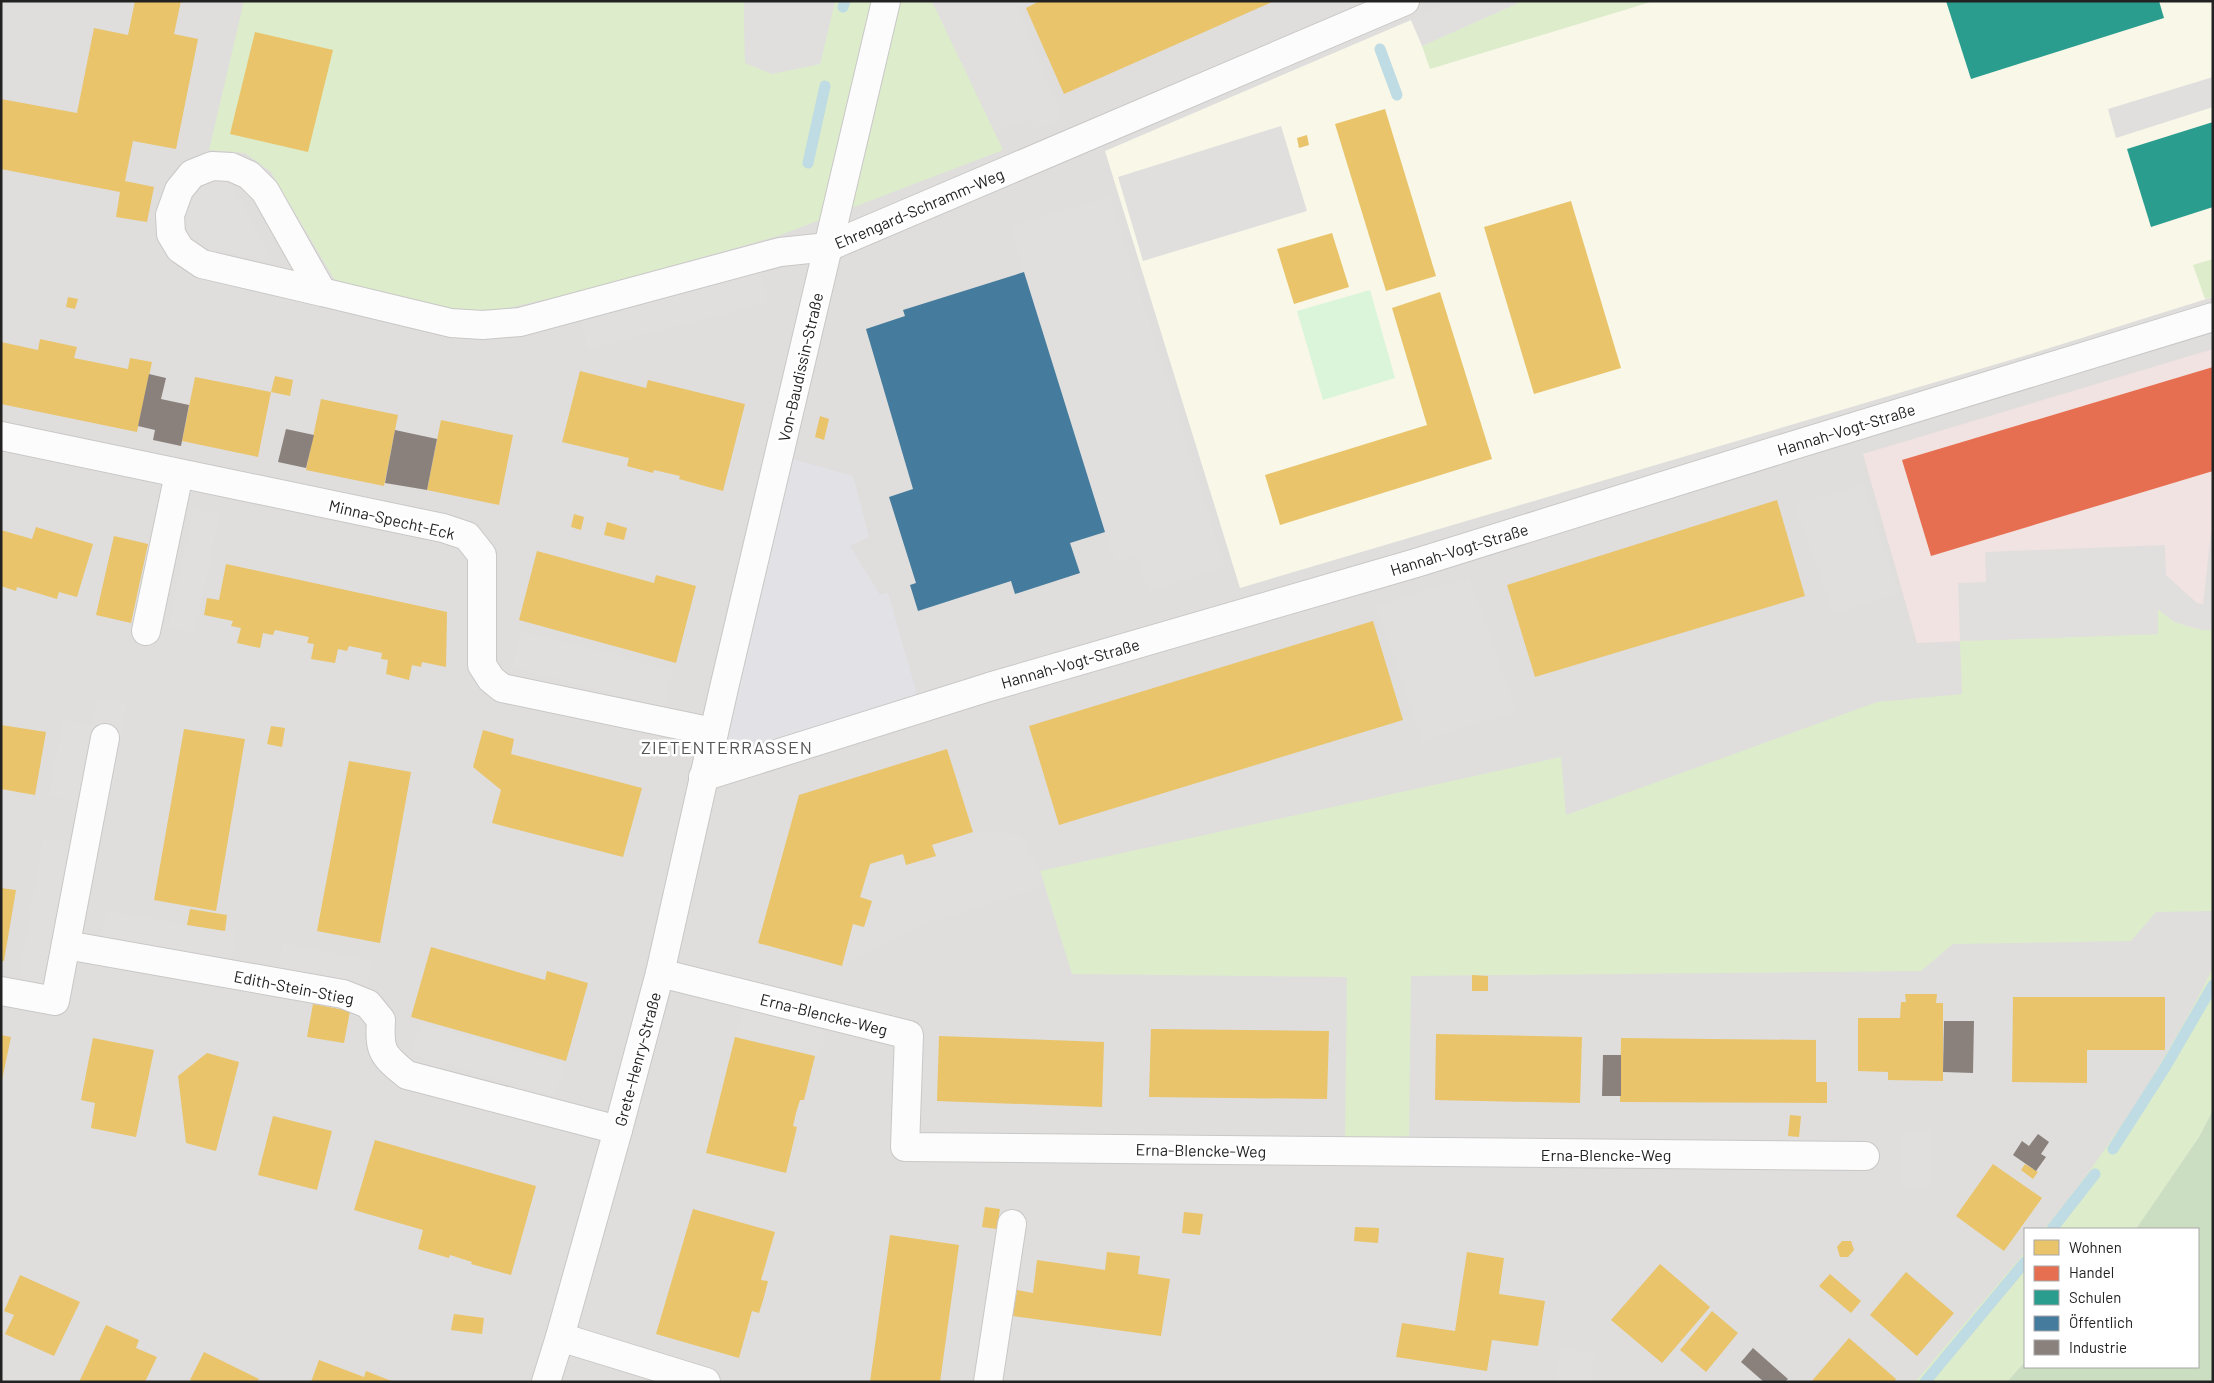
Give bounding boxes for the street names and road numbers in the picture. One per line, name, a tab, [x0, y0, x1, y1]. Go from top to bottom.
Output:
street label: Ehrengard-Schramm-Weg	[832, 164, 1006, 252]
street label: Von-Baudissin-Straße	[774, 291, 826, 443]
street label: Hannah-Vogt-Straße	[1775, 399, 1917, 459]
street label: Minna-Specht-Eck	[327, 495, 457, 543]
street label: Hannah-Vogt-Straße	[1388, 519, 1530, 579]
street label: Hannah-Vogt-Straße	[999, 634, 1141, 692]
street label: Edith-Stein-Stieg	[232, 966, 356, 1008]
street label: Erna-Blencke-Weg	[758, 989, 890, 1039]
street label: Grete-Henry-Straße	[610, 990, 664, 1128]
street label: Erna-Blencke-Weg	[1136, 1139, 1266, 1161]
street label: Erna-Blencke-Weg	[1541, 1145, 1671, 1164]

